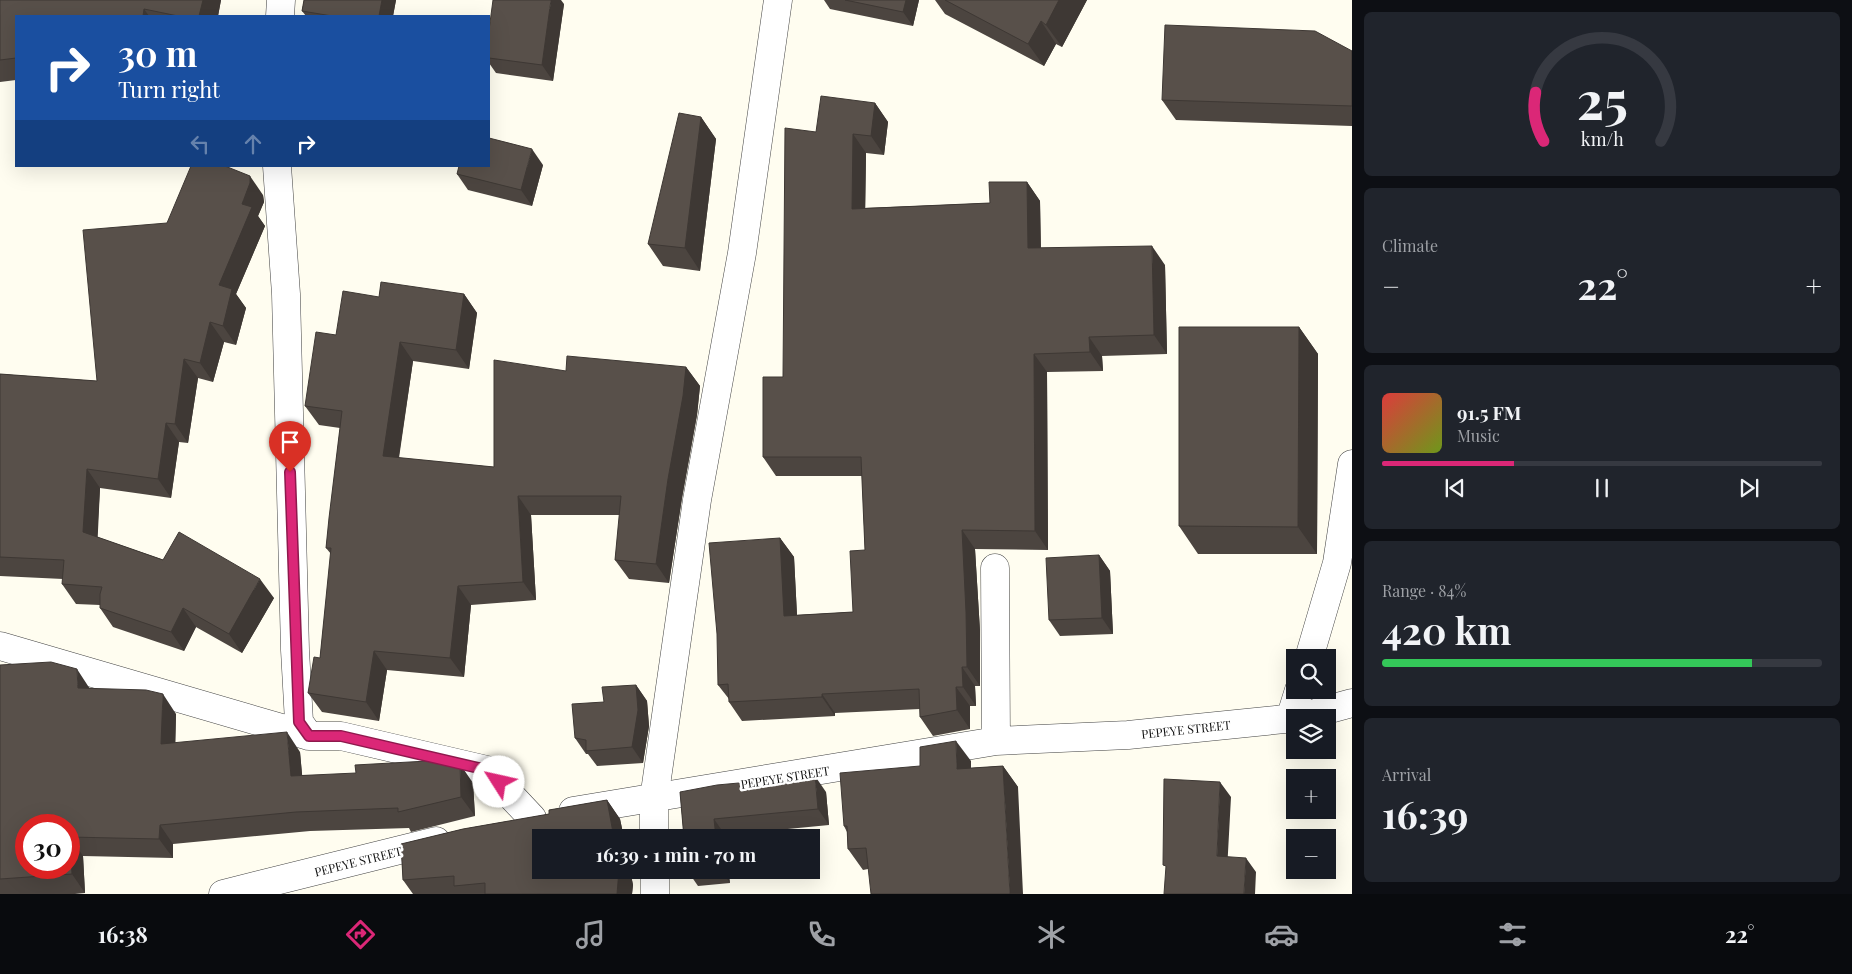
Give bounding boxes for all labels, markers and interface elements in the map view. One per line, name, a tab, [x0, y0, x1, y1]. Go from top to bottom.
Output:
text: 30 m	[118, 29, 198, 76]
icon: right	[35, 35, 100, 100]
text: 25	[1576, 64, 1628, 133]
text: Turn right	[118, 74, 220, 104]
text: km/h	[1581, 127, 1624, 150]
icon: left	[186, 130, 214, 158]
icon: ahead	[239, 130, 267, 158]
icon: right	[292, 130, 320, 158]
text: Climate	[1382, 235, 1438, 256]
text: 22°	[1578, 259, 1628, 310]
text: −	[1382, 267, 1400, 304]
text: +	[1806, 267, 1822, 304]
text: 91.5 FM	[1457, 399, 1521, 425]
pin	[269, 421, 311, 472]
text: Music	[1457, 425, 1500, 446]
icon: arrive	[276, 428, 304, 456]
icon: previous	[1441, 474, 1469, 502]
icon: pause	[1588, 474, 1616, 502]
icon: next	[1735, 474, 1763, 502]
text: Range · 84%	[1382, 580, 1466, 601]
text: 420 km	[1382, 604, 1511, 655]
map controls	[1286, 649, 1336, 879]
button: search	[1286, 649, 1336, 699]
button: layers	[1286, 709, 1336, 759]
street label: PEPEYE STREET	[1140, 716, 1232, 742]
position arrow	[472, 755, 524, 807]
street label: PEPEYE STREET	[739, 762, 831, 792]
text: Arrival	[1382, 764, 1431, 785]
button: +	[1286, 769, 1336, 819]
text: 16:39	[1382, 788, 1468, 839]
speed limit sign: 30	[15, 814, 80, 879]
button: −	[1286, 829, 1336, 879]
text: 16:39 · 1 min · 70 m	[596, 841, 756, 867]
street label: PEPEYE STREET	[312, 842, 404, 880]
icon: directions	[343, 917, 378, 952]
icon: music	[573, 917, 608, 952]
icon: phone	[804, 917, 839, 952]
icon: climate	[1034, 917, 1069, 952]
icon: car	[1264, 917, 1299, 952]
icon: filters	[1495, 917, 1530, 952]
text: 16:38	[98, 919, 148, 949]
text: 22°	[1725, 919, 1754, 949]

